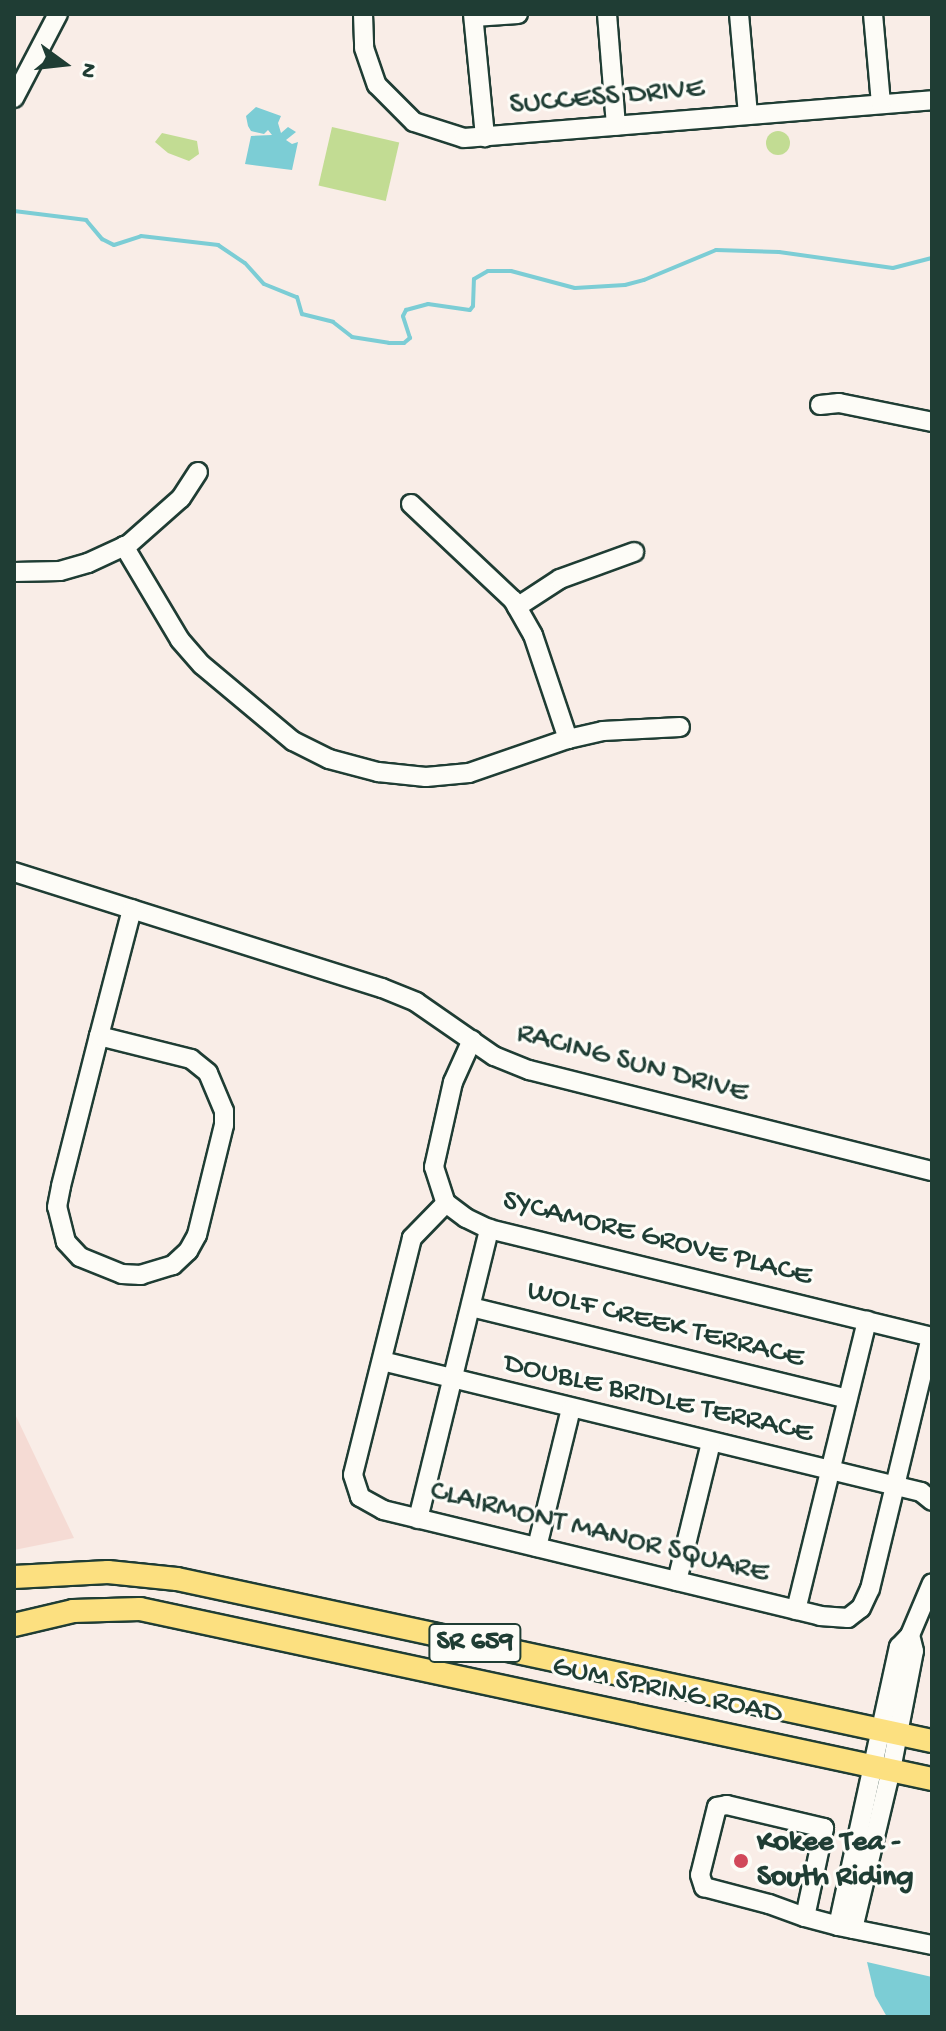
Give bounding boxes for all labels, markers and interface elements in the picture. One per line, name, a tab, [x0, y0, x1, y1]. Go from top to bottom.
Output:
north arrow	[24, 24, 104, 104]
text: N	[73, 60, 102, 81]
street label: SUCCESS DRIVE	[508, 73, 706, 125]
street label: RACING SUN DRIVE	[512, 1017, 752, 1113]
street label: SYCAMORE GROVE PLACE	[499, 1184, 815, 1296]
street label: WOLF CREEK TERRACE	[523, 1274, 807, 1378]
street label: DOUBLE BRIDLE TERRACE	[500, 1347, 816, 1453]
street label: CLAIRMONT MANOR SQUARE	[426, 1475, 772, 1593]
road number: SR 659	[427, 1619, 523, 1667]
street label: GUM SPRING ROAD	[549, 1650, 785, 1734]
place label: Kokee Tea - South Riding	[757, 1826, 914, 1896]
marker: Kokee Tea - South Riding	[732, 1852, 750, 1870]

